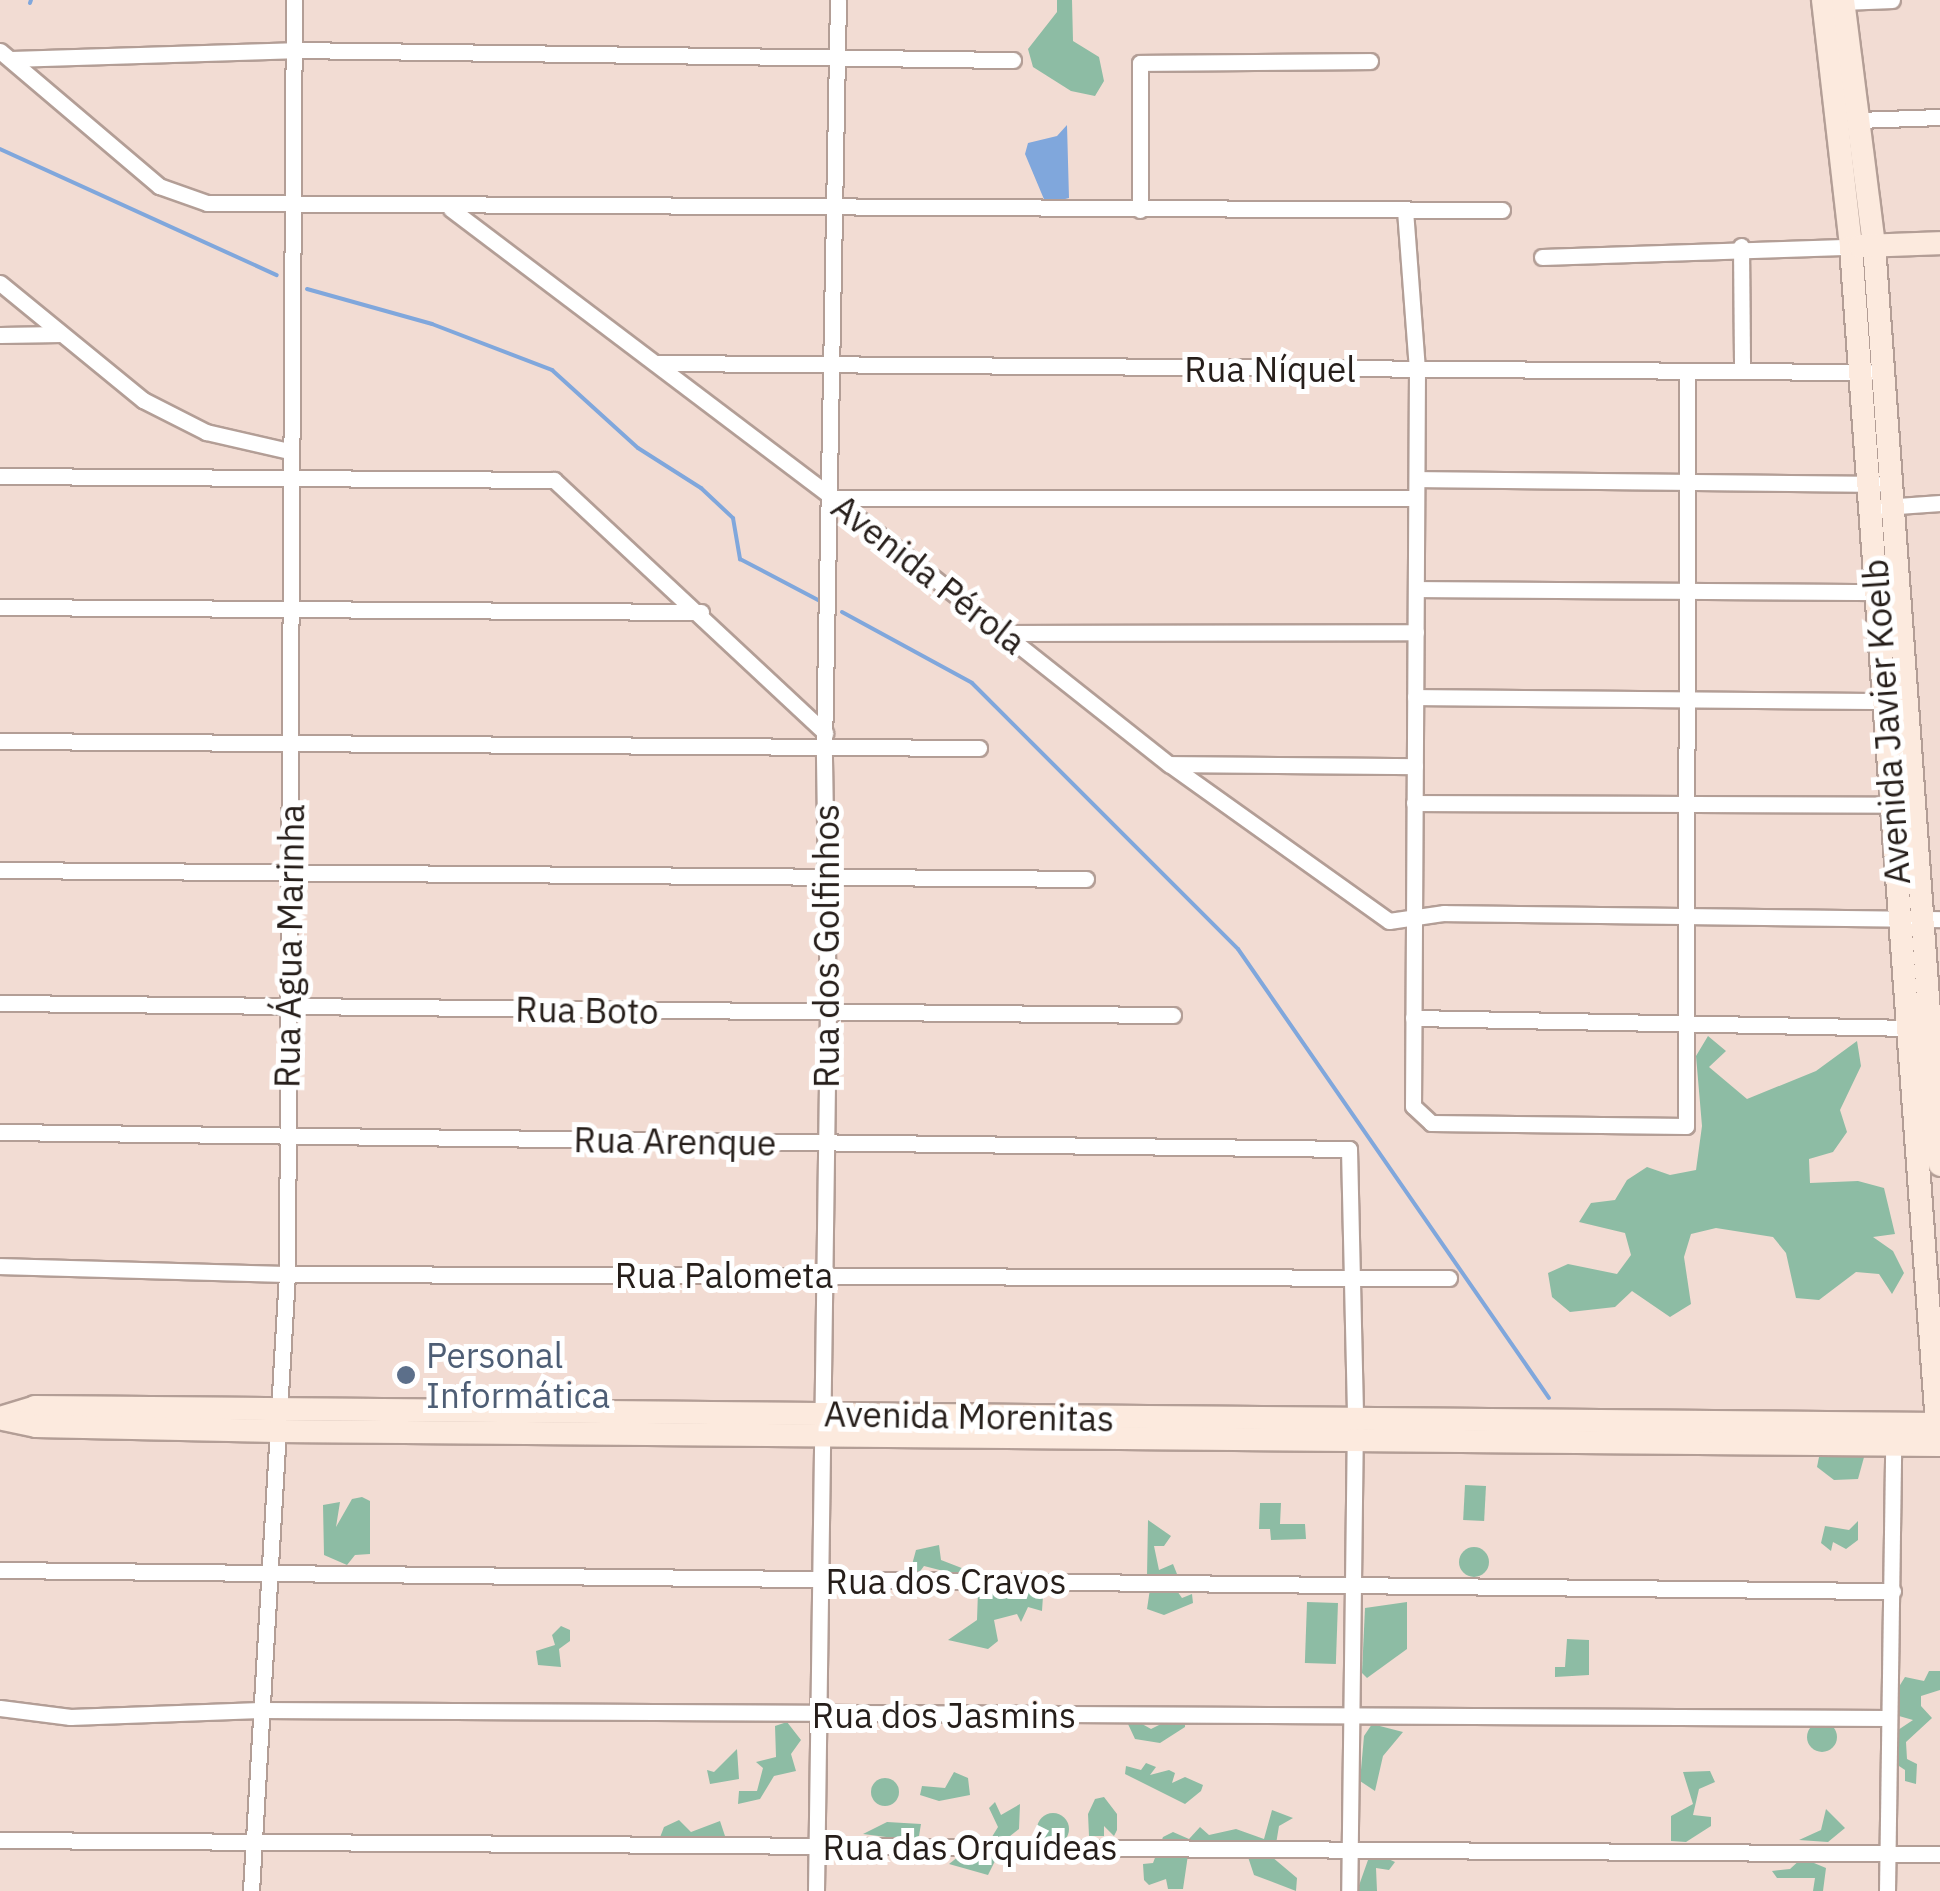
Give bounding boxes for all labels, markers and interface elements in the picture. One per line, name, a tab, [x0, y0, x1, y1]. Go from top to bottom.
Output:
street label: Rua Níquel	[1184, 348, 1356, 390]
street label: Avenida Pérola	[824, 485, 1034, 663]
street label: Avenida Javier Koelb	[1854, 558, 1918, 886]
street label: Rua Água Marinha	[266, 804, 312, 1088]
street label: Rua dos Golfinhos	[805, 804, 847, 1088]
street label: Rua Boto	[515, 988, 659, 1032]
street label: Rua Arenque	[573, 1118, 777, 1164]
street label: Rua Palometa	[615, 1254, 833, 1296]
place label: Personal Informática	[426, 1334, 610, 1416]
marker: Personal Informática	[395, 1364, 417, 1386]
street label: Avenida Morenitas	[823, 1392, 1115, 1440]
street label: Rua dos Cravos	[826, 1560, 1066, 1602]
street label: Rua dos Jasmins	[812, 1694, 1076, 1736]
street label: Rua das Orquídeas	[822, 1826, 1118, 1868]

